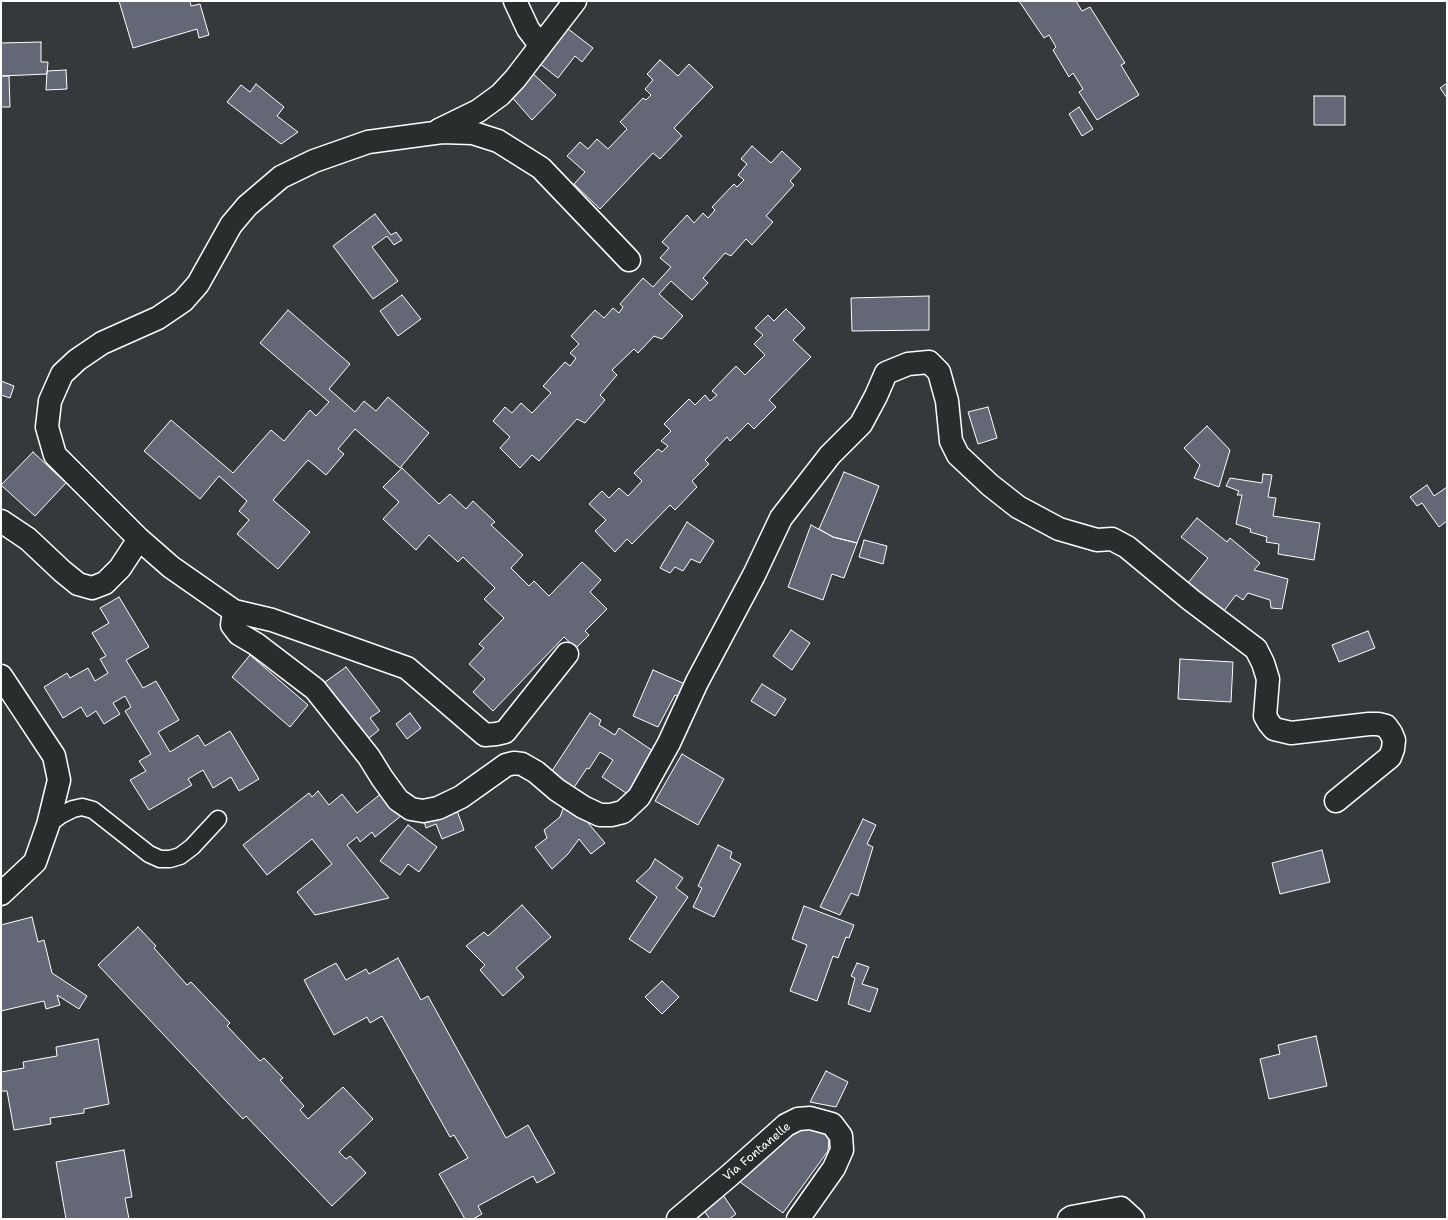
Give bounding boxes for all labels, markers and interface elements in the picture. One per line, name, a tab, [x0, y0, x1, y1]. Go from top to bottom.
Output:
street label: Via Fontanelle	[720, 1120, 794, 1184]

